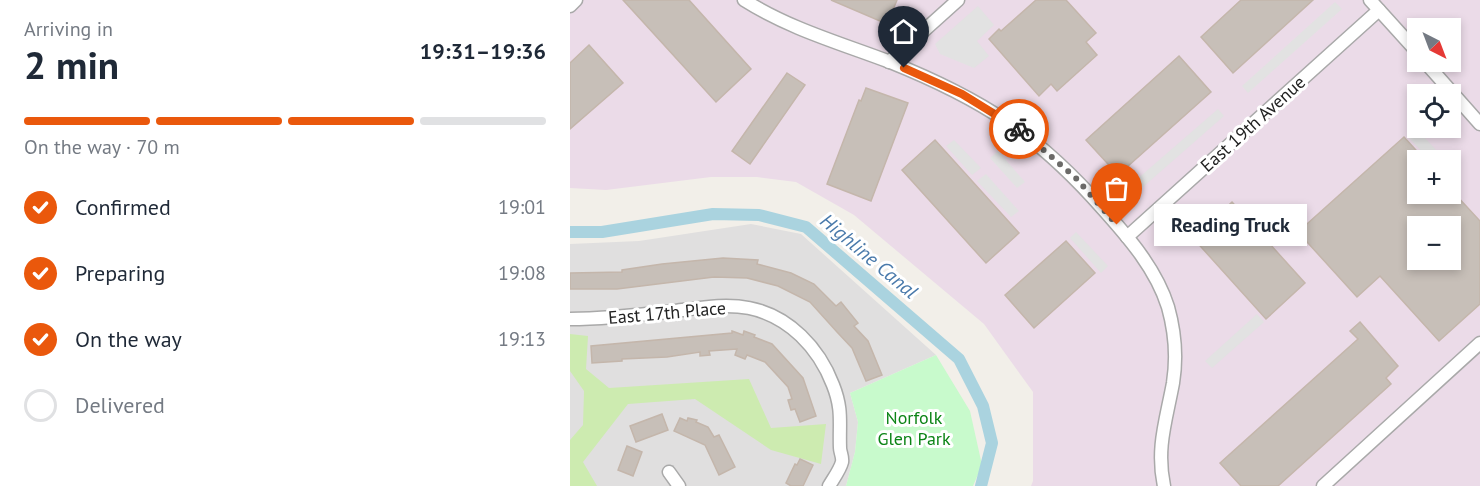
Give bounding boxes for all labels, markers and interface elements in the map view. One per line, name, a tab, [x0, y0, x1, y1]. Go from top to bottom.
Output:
pin	[878, 6, 929, 68]
icon: home	[887, 15, 920, 48]
text: Arriving in	[24, 16, 113, 42]
north arrow	[1407, 18, 1461, 72]
map controls	[1407, 18, 1461, 270]
text: 19:31–19:36	[420, 37, 546, 65]
text: 2 min	[24, 39, 119, 90]
street label: East 19th Avenue	[1196, 71, 1310, 177]
button: locate	[1407, 84, 1461, 138]
courier	[989, 99, 1049, 159]
icon: bike	[1003, 113, 1036, 146]
text: On the way · 70 m	[24, 134, 180, 160]
button: +	[1407, 150, 1461, 204]
pin	[1091, 163, 1142, 225]
icon: bag	[1100, 172, 1133, 205]
icon: check	[24, 191, 57, 224]
text: Confirmed	[75, 193, 171, 221]
text: 19:01	[498, 194, 546, 220]
callout: Reading Truck	[1153, 204, 1306, 246]
water label: Highline Canal	[815, 208, 924, 305]
text: Reading Truck	[1171, 212, 1290, 238]
button: −	[1407, 216, 1461, 270]
icon: check	[24, 257, 57, 290]
text: Preparing	[75, 259, 165, 287]
text: 19:08	[498, 260, 546, 286]
street label: East 17th Place	[607, 296, 727, 329]
icon: check	[24, 323, 57, 356]
text: On the way	[75, 325, 182, 353]
text: 19:13	[498, 326, 546, 352]
text: Delivered	[75, 391, 165, 419]
park label: Norfolk Glen Park	[877, 406, 951, 450]

